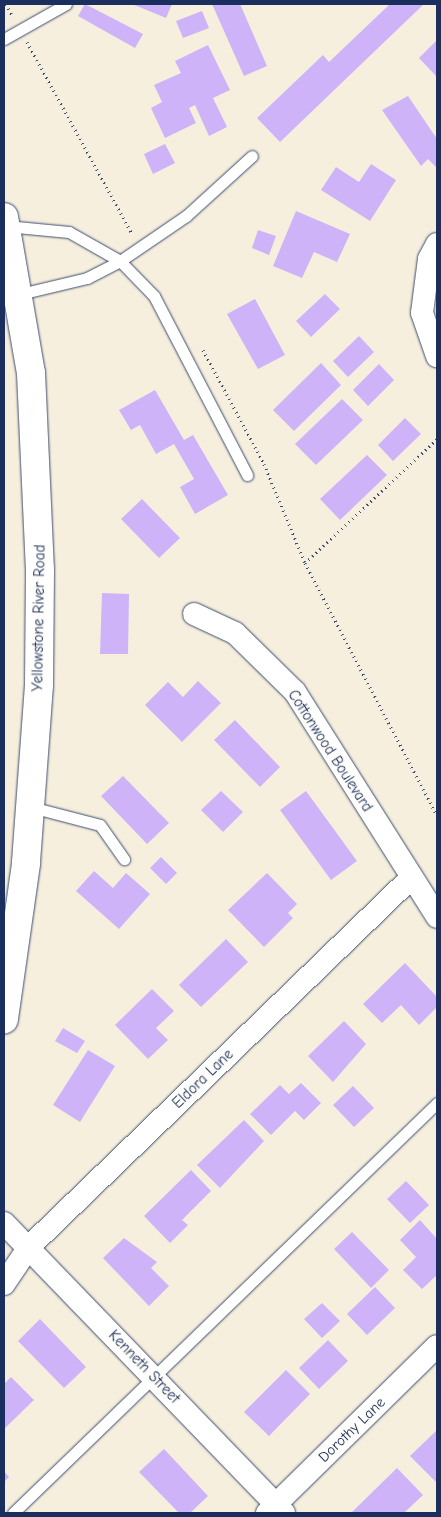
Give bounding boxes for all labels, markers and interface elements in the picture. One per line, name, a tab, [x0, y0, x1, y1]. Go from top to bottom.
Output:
street label: Yellowstone River Road	[29, 544, 49, 692]
street label: Cottonwood Boulevard	[284, 687, 376, 815]
street label: Eldora Lane	[169, 1046, 237, 1112]
street label: Kenneth Street	[105, 1327, 183, 1407]
street label: Dorothy Lane	[315, 1394, 389, 1466]

